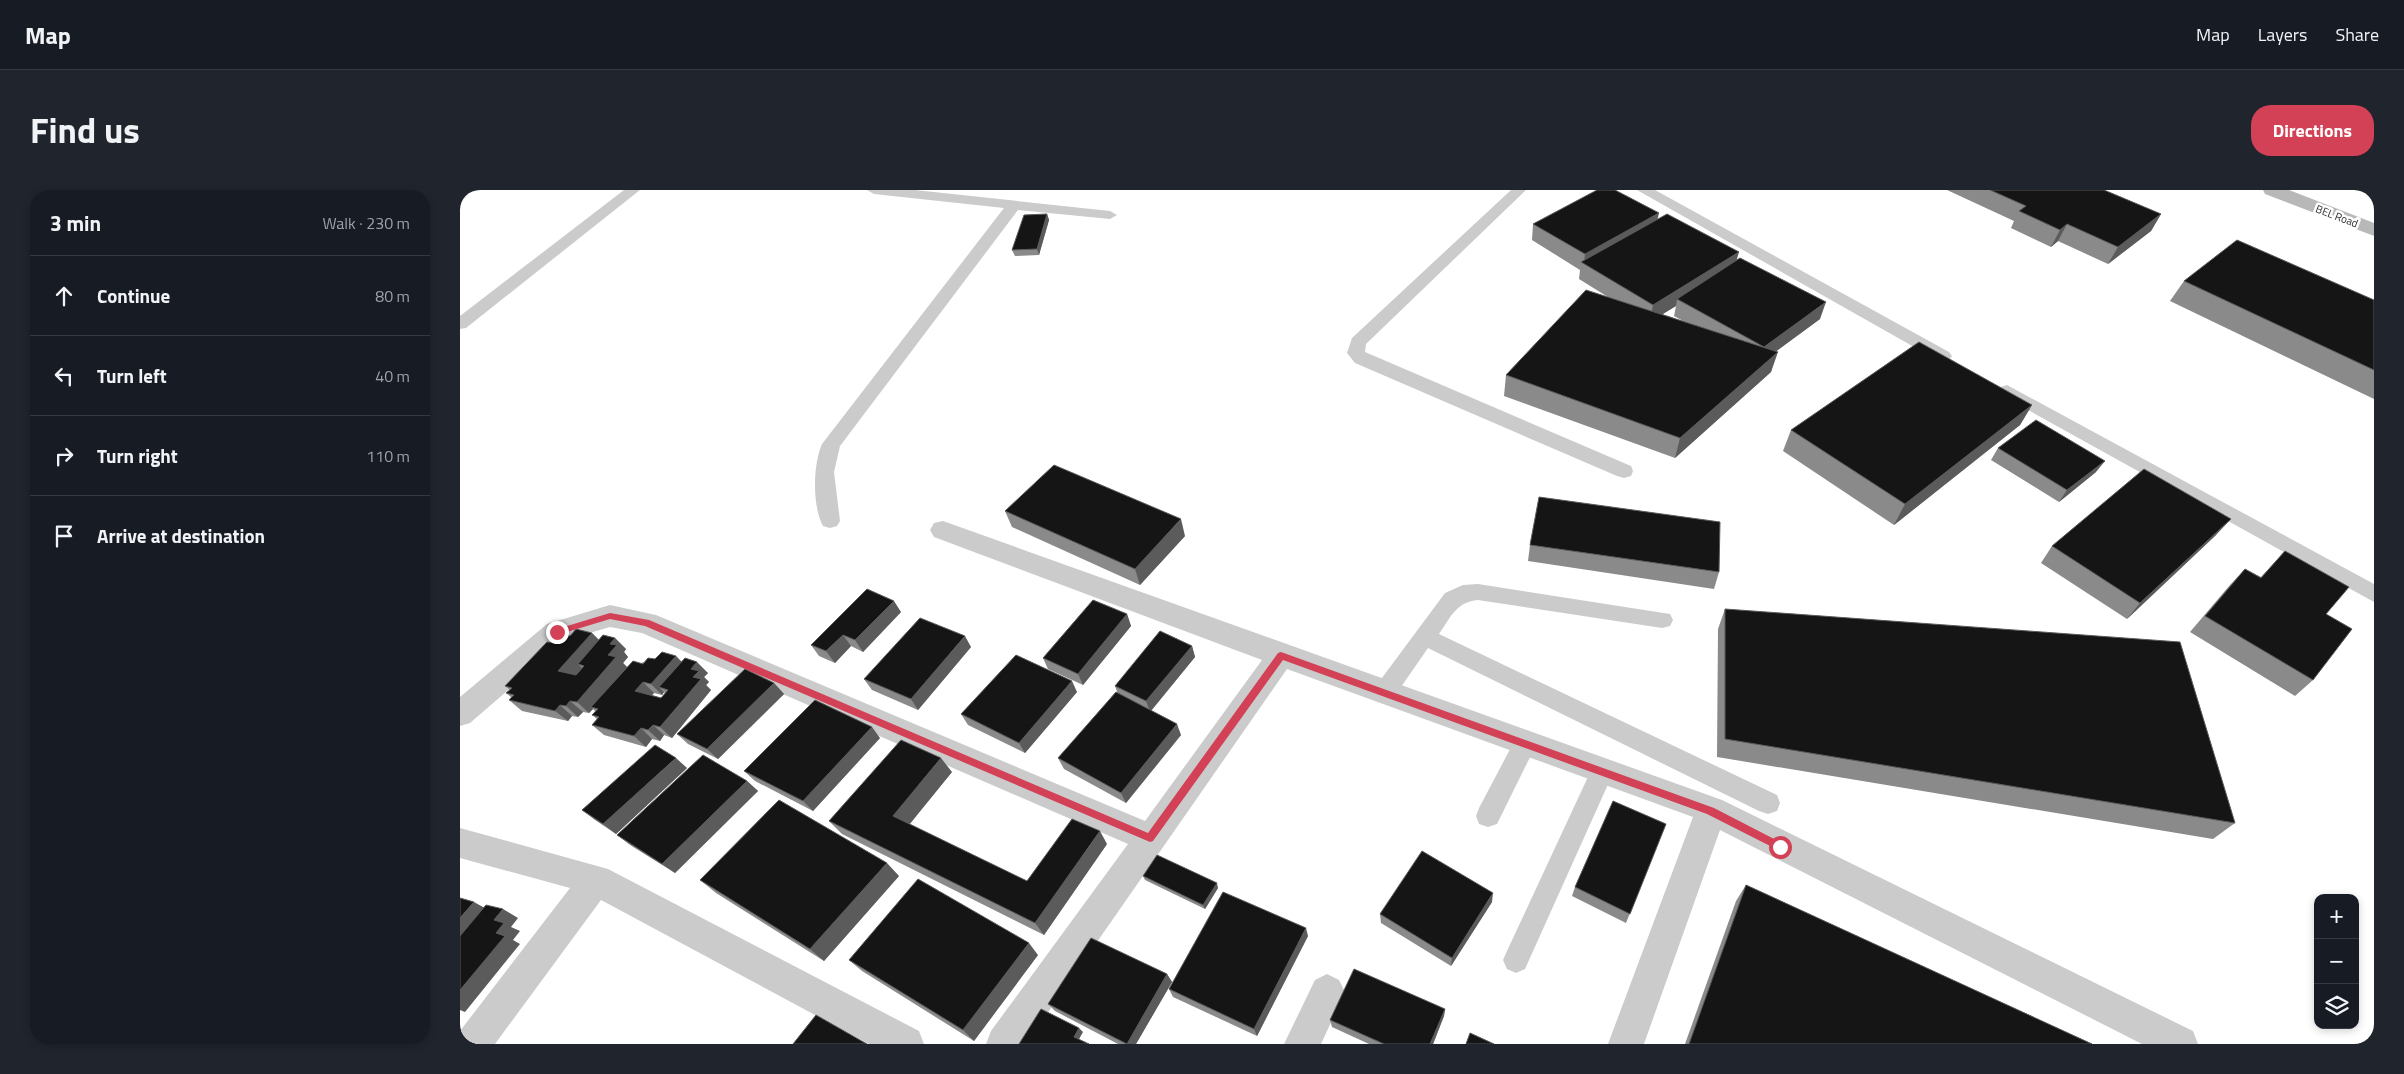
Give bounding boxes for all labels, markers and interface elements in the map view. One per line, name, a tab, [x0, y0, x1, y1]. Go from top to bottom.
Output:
text: Map	[25, 17, 71, 53]
text: Map	[2196, 21, 2230, 48]
text: Layers	[2258, 21, 2307, 48]
text: Share	[2335, 21, 2379, 48]
text: Find us	[30, 103, 140, 157]
button: Directions	[2251, 105, 2374, 156]
street label: BEL Road	[2313, 201, 2361, 231]
text: 3 min	[50, 207, 101, 239]
text: Walk · 230 m	[322, 211, 410, 235]
text: Continue	[97, 281, 170, 310]
icon: ahead	[50, 282, 78, 310]
text: 80 m	[375, 284, 410, 308]
text: Turn left	[97, 361, 167, 390]
icon: left	[50, 362, 78, 390]
text: 40 m	[375, 364, 410, 388]
text: Turn right	[97, 441, 178, 470]
icon: right	[50, 442, 78, 470]
text: 110 m	[366, 444, 410, 468]
text: Arrive at destination	[97, 521, 265, 550]
icon: arrive	[50, 522, 78, 550]
route end	[546, 621, 569, 644]
route start	[1769, 836, 1792, 859]
map controls	[2314, 894, 2359, 1029]
button: +	[2314, 894, 2359, 939]
button: −	[2314, 939, 2359, 984]
button: layers	[2314, 984, 2359, 1029]

